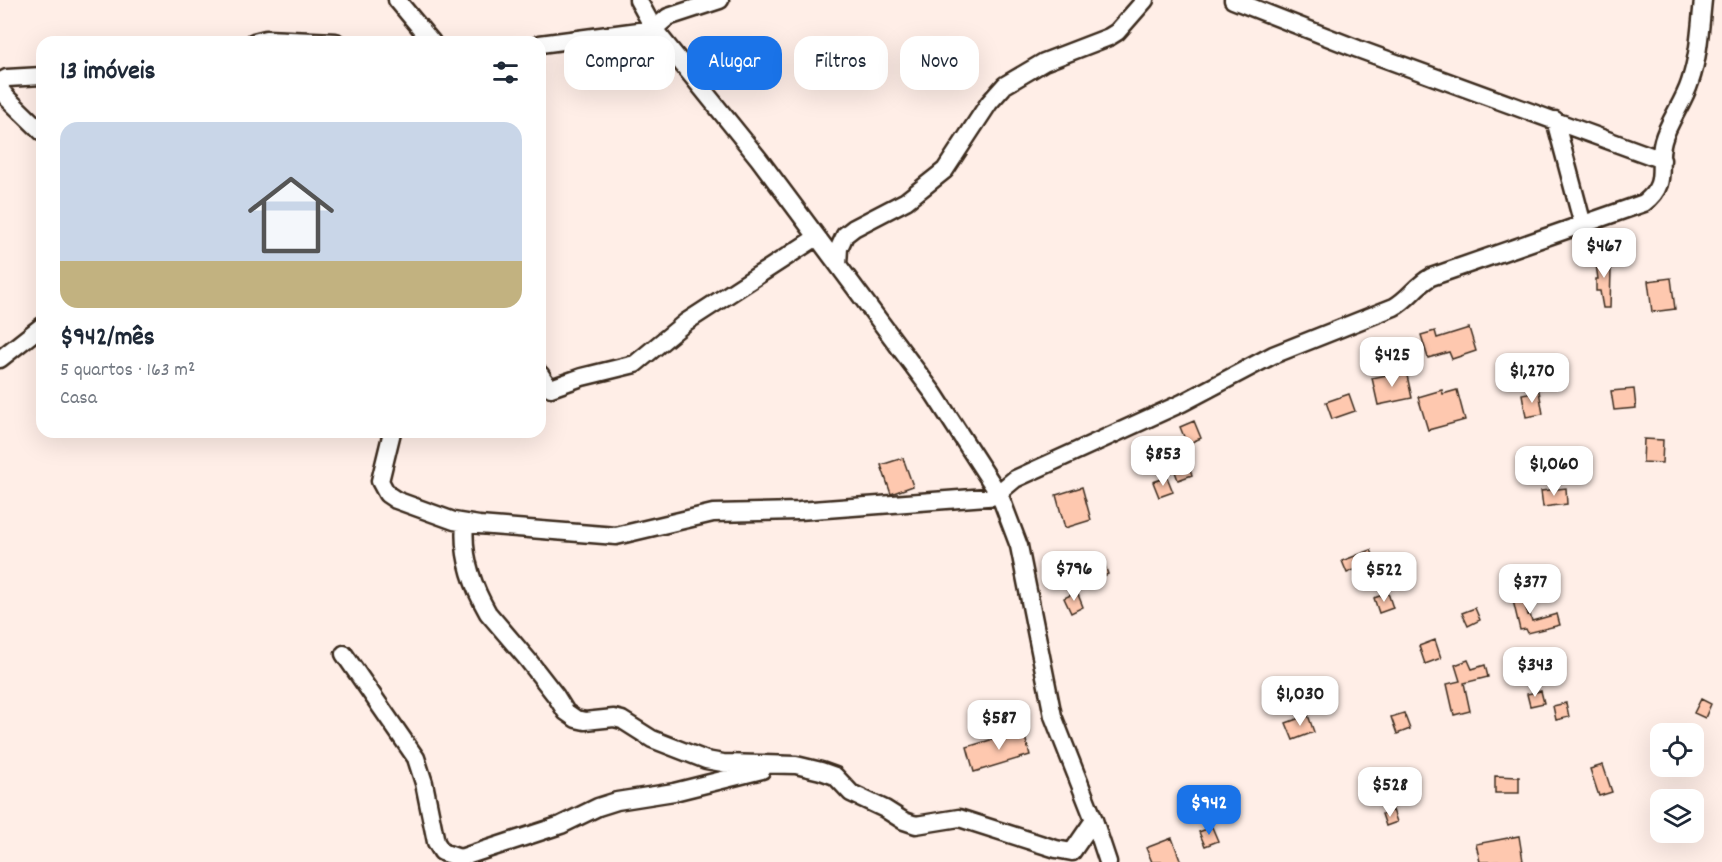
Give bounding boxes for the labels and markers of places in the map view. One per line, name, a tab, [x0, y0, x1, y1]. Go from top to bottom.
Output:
pin: $467	[1568, 228, 1640, 279]
pin: $425	[1356, 337, 1428, 388]
pin: $1,270	[1483, 353, 1581, 404]
pin: $853	[1127, 436, 1199, 487]
pin: $1,060	[1505, 446, 1603, 497]
pin: $796	[1038, 551, 1110, 602]
pin: $522	[1348, 552, 1420, 603]
pin: $377	[1494, 564, 1566, 615]
pin: $343	[1499, 647, 1571, 698]
pin: $1,030	[1251, 676, 1349, 727]
pin: $587	[963, 700, 1035, 751]
pin: $528	[1354, 767, 1426, 818]
pin: $942	[1173, 785, 1245, 836]

